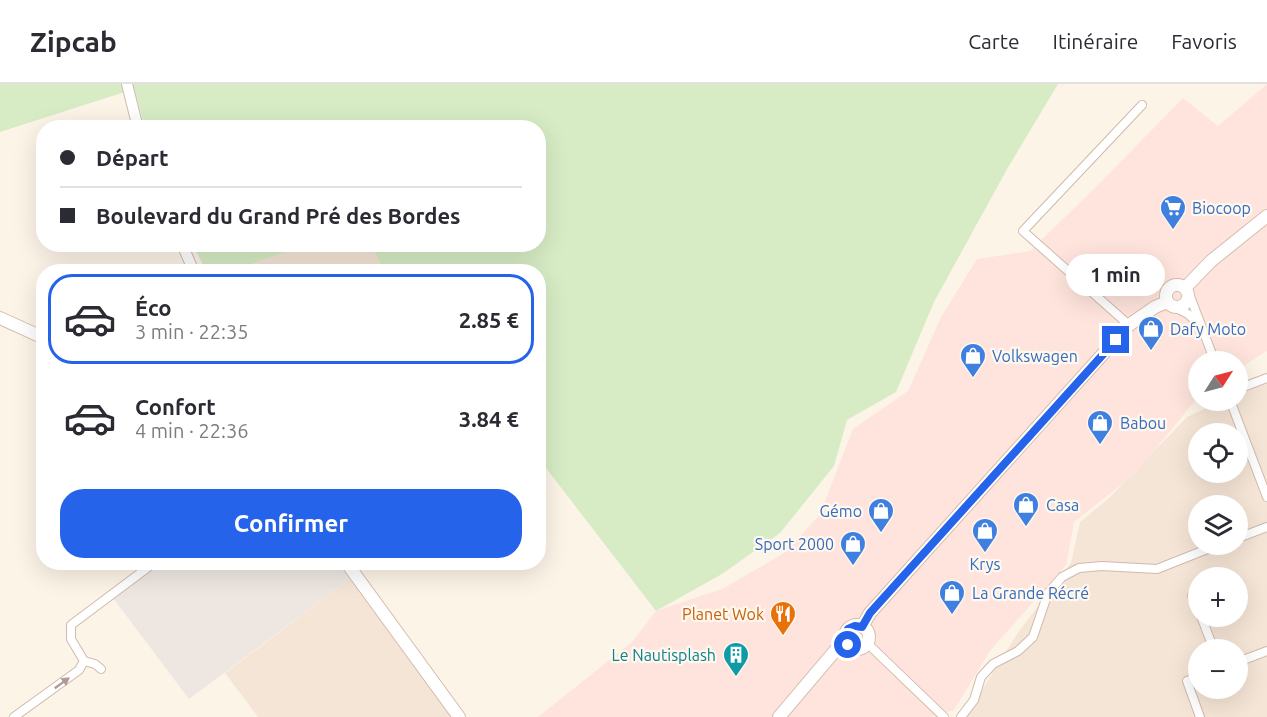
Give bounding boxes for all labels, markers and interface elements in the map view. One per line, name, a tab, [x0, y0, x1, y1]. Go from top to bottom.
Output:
text: Zipcab	[30, 26, 117, 57]
text: Carte	[968, 29, 1020, 53]
text: Itinéraire	[1053, 29, 1138, 53]
text: Favoris	[1171, 29, 1237, 53]
text: Départ	[96, 145, 168, 170]
supermarket icon: Biocoop	[1158, 193, 1188, 231]
place label: Biocoop	[1192, 199, 1251, 217]
text: Boulevard du Grand Pré des Bordes	[96, 203, 460, 228]
callout: 1 min	[1066, 253, 1166, 295]
text: 1 min	[1090, 263, 1141, 286]
icon: car	[63, 292, 117, 346]
text: Éco	[135, 295, 172, 320]
text: 2.85 €	[459, 307, 519, 332]
shop icon: Dafy Moto	[1136, 314, 1166, 352]
text: 3 min · 22:35	[135, 320, 249, 343]
place label: Dafy Moto	[1170, 320, 1246, 338]
route end	[1102, 326, 1129, 353]
shop icon: Volkswagen	[958, 341, 988, 379]
place label: Volkswagen	[992, 347, 1078, 365]
north arrow	[1188, 351, 1248, 411]
map controls	[1188, 351, 1248, 699]
icon: car	[63, 391, 117, 445]
text: Confort	[135, 394, 216, 419]
text: 3.84 €	[459, 406, 519, 431]
shop icon: Babou	[1085, 408, 1115, 446]
place label: Babou	[1120, 414, 1166, 432]
text: 4 min · 22:36	[135, 419, 249, 442]
button: locate	[1188, 423, 1248, 483]
button: Confirmer	[60, 489, 522, 558]
shop icon: Casa	[1011, 490, 1041, 528]
button: layers	[1188, 495, 1248, 555]
shop icon: Gémo	[866, 496, 896, 534]
place label: Casa	[1046, 496, 1079, 514]
place label: Gémo	[819, 502, 862, 520]
shop icon: Krys	[970, 516, 1000, 554]
shop icon: Sport 2000	[838, 529, 868, 567]
place label: Sport 2000	[755, 535, 834, 553]
place label: Krys	[970, 555, 1000, 573]
button: +	[1188, 567, 1248, 627]
shop icon: La Grande Récré	[937, 578, 967, 616]
place label: La Grande Récré	[972, 584, 1089, 602]
restaurant icon: Planet Wok	[768, 599, 798, 637]
place label: Planet Wok	[682, 605, 764, 623]
route start	[834, 631, 861, 658]
button: −	[1188, 639, 1248, 699]
building icon: Le Nautisplash	[721, 640, 751, 678]
place label: Le Nautisplash	[612, 646, 716, 664]
one-way arrow	[54, 677, 69, 689]

